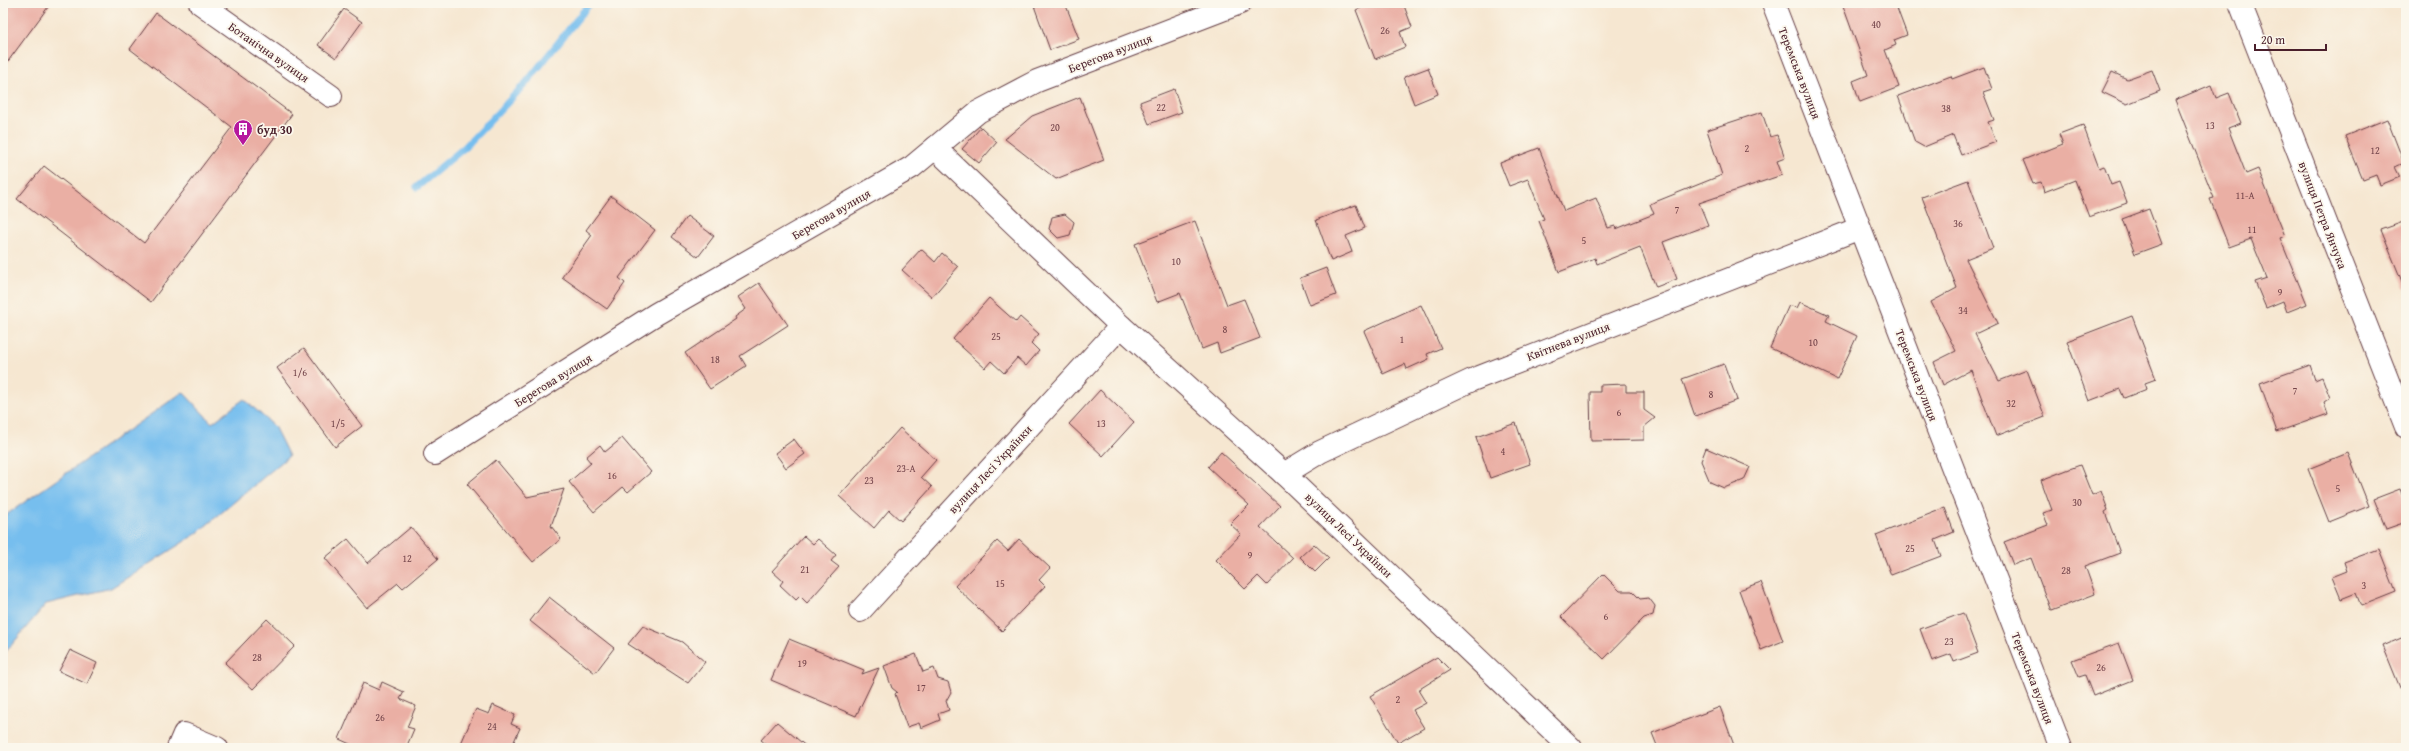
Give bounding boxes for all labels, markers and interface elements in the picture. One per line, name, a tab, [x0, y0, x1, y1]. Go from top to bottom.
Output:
house number: 40	[1871, 17, 1881, 32]
street label: Ботанічна вулиця	[225, 18, 313, 86]
house number: 26	[1380, 23, 1390, 38]
street label: Теремська вулиця	[1775, 25, 1825, 121]
scale bar	[2255, 26, 2326, 52]
street label: Берегова вулиця	[1066, 29, 1154, 77]
text: 20 m	[2261, 31, 2285, 48]
house number: 22	[1156, 100, 1166, 115]
house number: 38	[1941, 101, 1951, 116]
building icon: буд 30	[232, 118, 254, 146]
house number: 13	[2205, 118, 2215, 133]
house number: 20	[1050, 120, 1060, 135]
place label: буд 30	[257, 121, 292, 138]
house number: 2	[1745, 141, 1750, 156]
house number: 12	[2370, 143, 2380, 158]
street label: вулиця Петра Янчука	[2295, 159, 2351, 271]
street label: Берегова вулиця	[788, 184, 874, 244]
house number: 11-А	[2235, 188, 2255, 203]
house number: 7	[1675, 202, 1680, 217]
house number: 36	[1953, 216, 1963, 231]
house number: 11	[2247, 222, 2257, 237]
house number: 5	[1582, 233, 1587, 248]
house number: 10	[1171, 254, 1181, 269]
house number: 9	[2278, 285, 2283, 300]
house number: 34	[1958, 303, 1968, 318]
street label: Квітнева вулиця	[1524, 317, 1612, 365]
house number: 8	[1223, 322, 1228, 337]
street label: Теремська вулиця	[1892, 327, 1942, 423]
house number: 25	[991, 329, 1001, 344]
house number: 1	[1400, 332, 1405, 347]
house number: 10	[1808, 335, 1818, 350]
street label: Берегова вулиця	[511, 349, 595, 411]
house number: 18	[710, 352, 720, 367]
house number: 1/6	[293, 365, 307, 380]
house number: 7	[2293, 383, 2298, 398]
house number: 8	[1709, 387, 1714, 402]
house number: 32	[2006, 396, 2016, 411]
house number: 6	[1617, 405, 1622, 420]
house number: 1/5	[331, 416, 345, 431]
house number: 13	[1096, 416, 1106, 431]
street label: вулиця Лесі Українки	[944, 421, 1036, 517]
house number: 4	[1501, 444, 1506, 459]
house number: 23-А	[896, 461, 916, 476]
house number: 16	[607, 468, 617, 483]
house number: 23	[864, 473, 874, 488]
house number: 5	[2336, 481, 2341, 496]
street label: вулиця Лесі Українки	[1301, 489, 1397, 581]
house number: 30	[2072, 495, 2082, 510]
house number: 25	[1905, 541, 1915, 556]
house number: 9	[1248, 548, 1253, 563]
house number: 12	[402, 551, 412, 566]
house number: 21	[800, 562, 810, 577]
house number: 28	[2061, 563, 2071, 578]
house number: 15	[995, 576, 1005, 591]
house number: 3	[2362, 578, 2367, 593]
house number: 6	[1604, 609, 1609, 624]
street label: Теремська вулиця	[2008, 630, 2058, 726]
house number: 23	[1944, 634, 1954, 649]
house number: 28	[252, 650, 262, 665]
house number: 19	[797, 656, 807, 671]
house number: 26	[2096, 660, 2106, 675]
house number: 17	[916, 680, 926, 695]
house number: 2	[1396, 692, 1401, 707]
house number: 26	[375, 710, 385, 725]
house number: 24	[487, 719, 497, 734]

